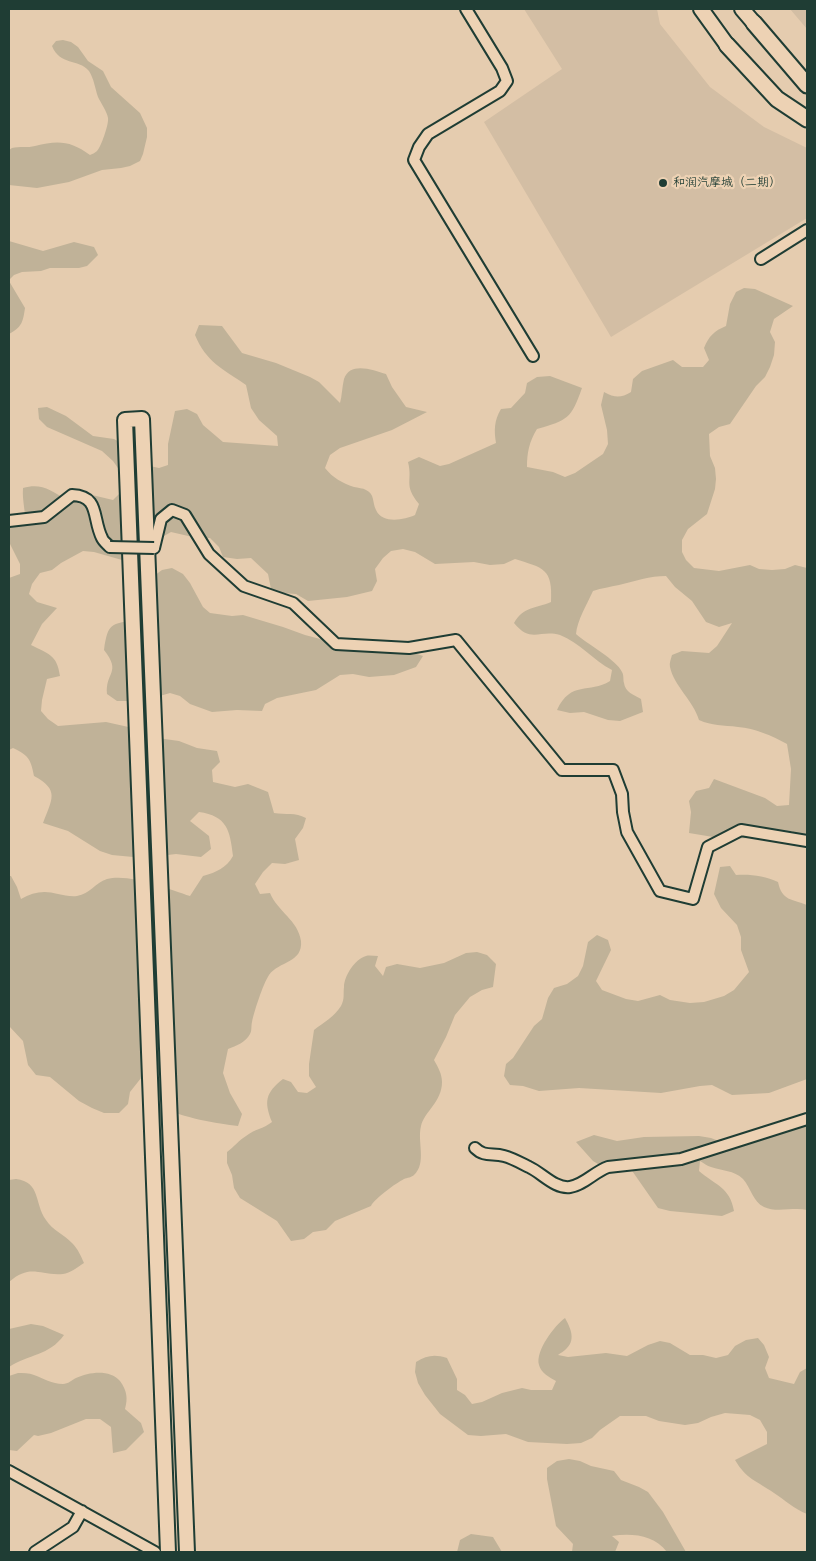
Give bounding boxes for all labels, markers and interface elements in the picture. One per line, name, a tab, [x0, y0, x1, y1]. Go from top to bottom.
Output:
place label: 和润汽摩城（二期）	[673, 176, 781, 190]
marker: 和润汽摩城（二期）	[657, 177, 669, 189]

